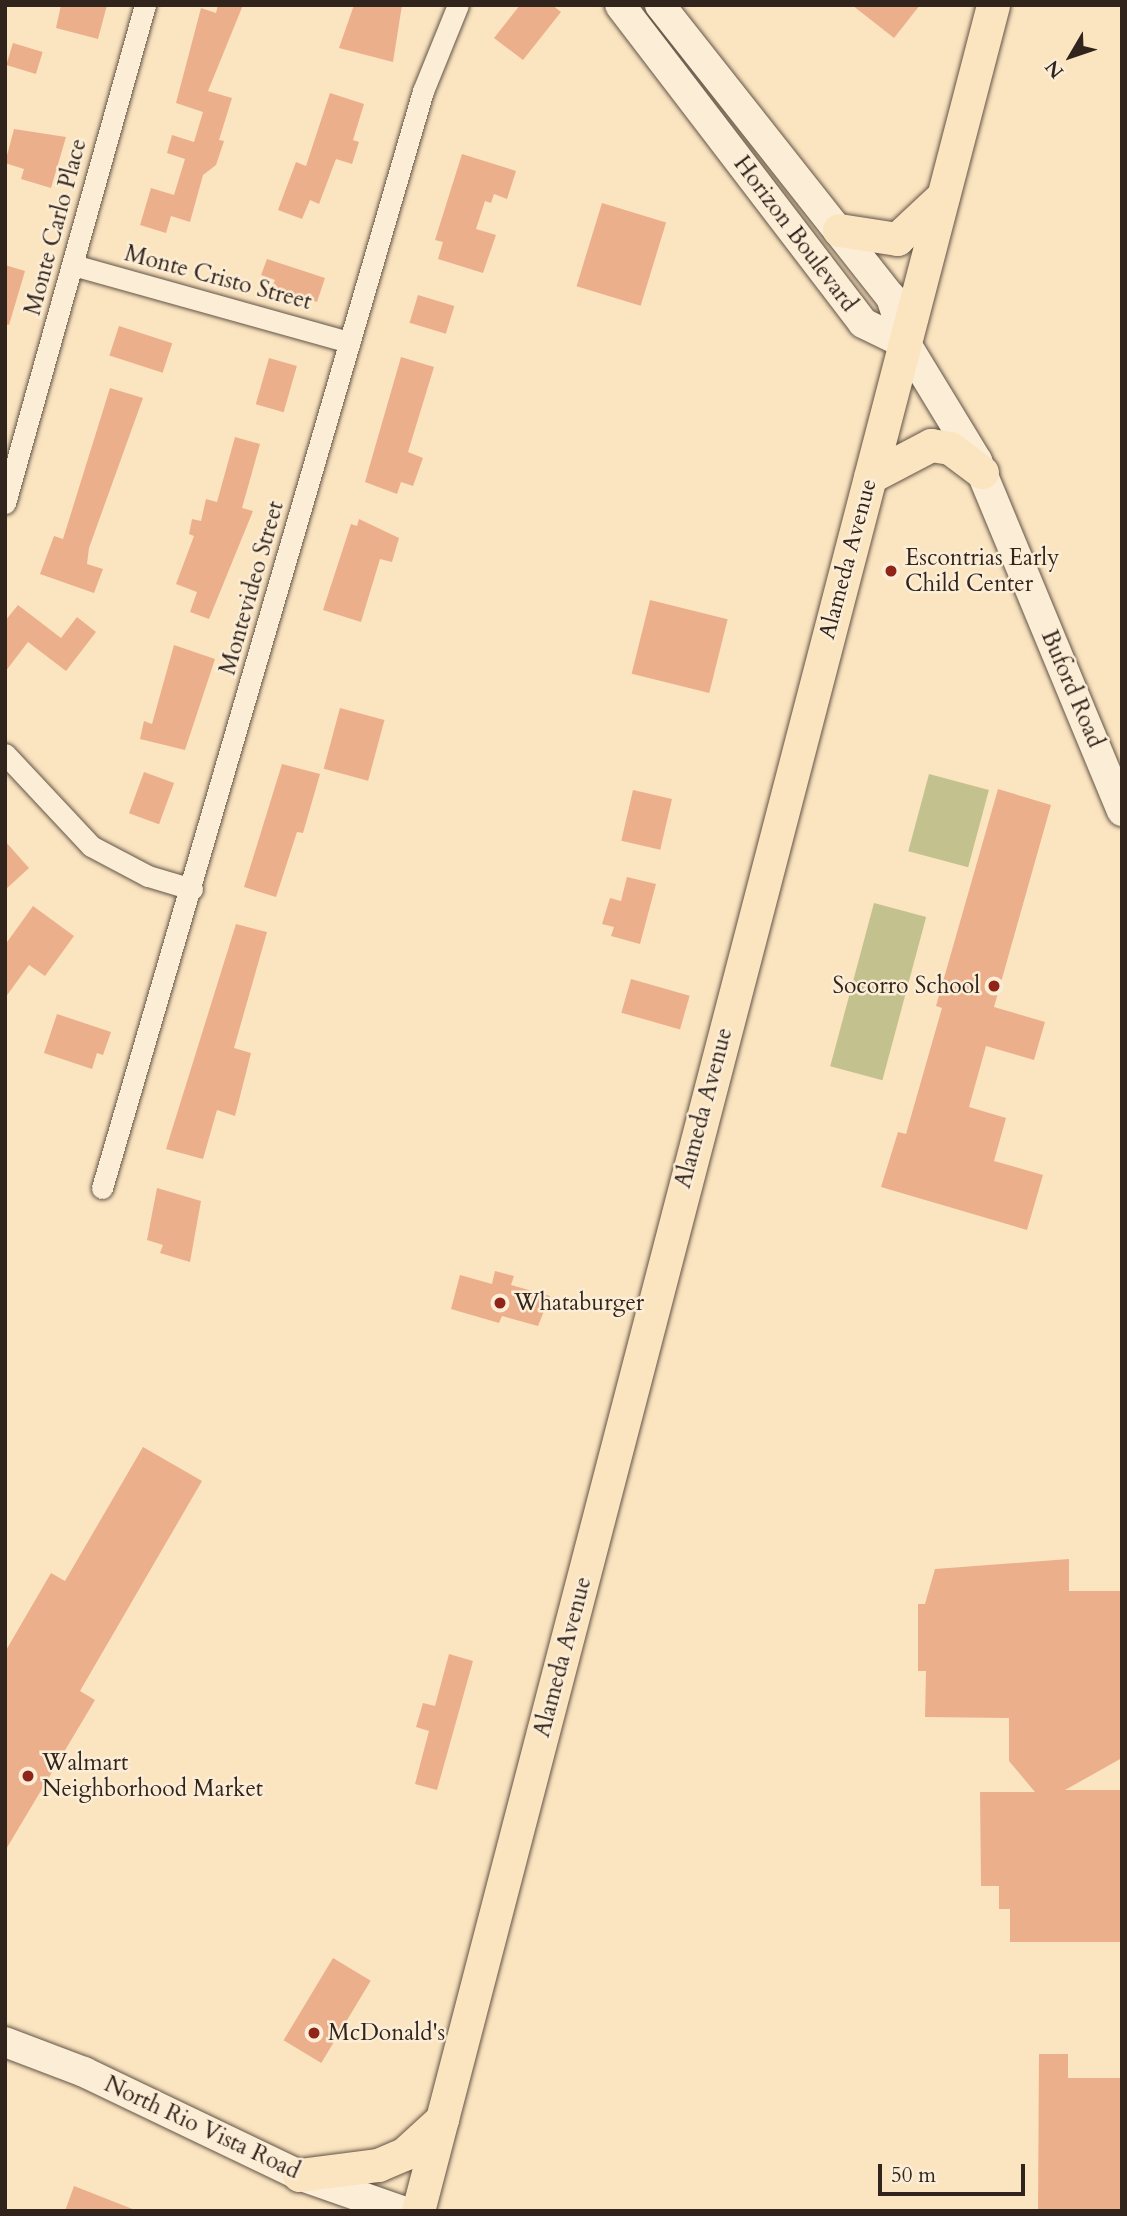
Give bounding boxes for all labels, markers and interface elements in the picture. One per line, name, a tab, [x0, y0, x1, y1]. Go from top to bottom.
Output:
north arrow	[1036, 21, 1106, 91]
text: N	[1039, 55, 1070, 84]
street label: Monte Carlo Place	[19, 136, 93, 318]
street label: Horizon Boulevard	[728, 151, 862, 317]
street label: Monte Cristo Street	[122, 240, 314, 316]
street label: Alameda Avenue	[813, 476, 883, 642]
street label: Montevideo Street	[214, 498, 290, 678]
place label: Escontrias Early Child Center	[905, 544, 1059, 598]
marker: Escontrias Early Child Center	[883, 563, 899, 579]
street label: Buford Road	[1035, 626, 1109, 752]
place label: Socorro School	[832, 972, 980, 1000]
marker: Socorro School	[986, 978, 1002, 994]
street label: Alameda Avenue	[669, 1025, 739, 1191]
place label: Whataburger	[514, 1289, 644, 1317]
marker: Whataburger	[492, 1295, 508, 1311]
street label: Alameda Avenue	[528, 1574, 598, 1740]
place label: Walmart Neighborhood Market	[42, 1749, 263, 1803]
marker: Walmart Neighborhood Market	[20, 1768, 36, 1784]
place label: McDonald's	[328, 2019, 445, 2047]
marker: McDonald's	[306, 2025, 322, 2041]
street label: North Rio Vista Road	[100, 2071, 304, 2185]
scale bar	[882, 2150, 1029, 2194]
text: 50 m	[891, 2161, 936, 2190]

